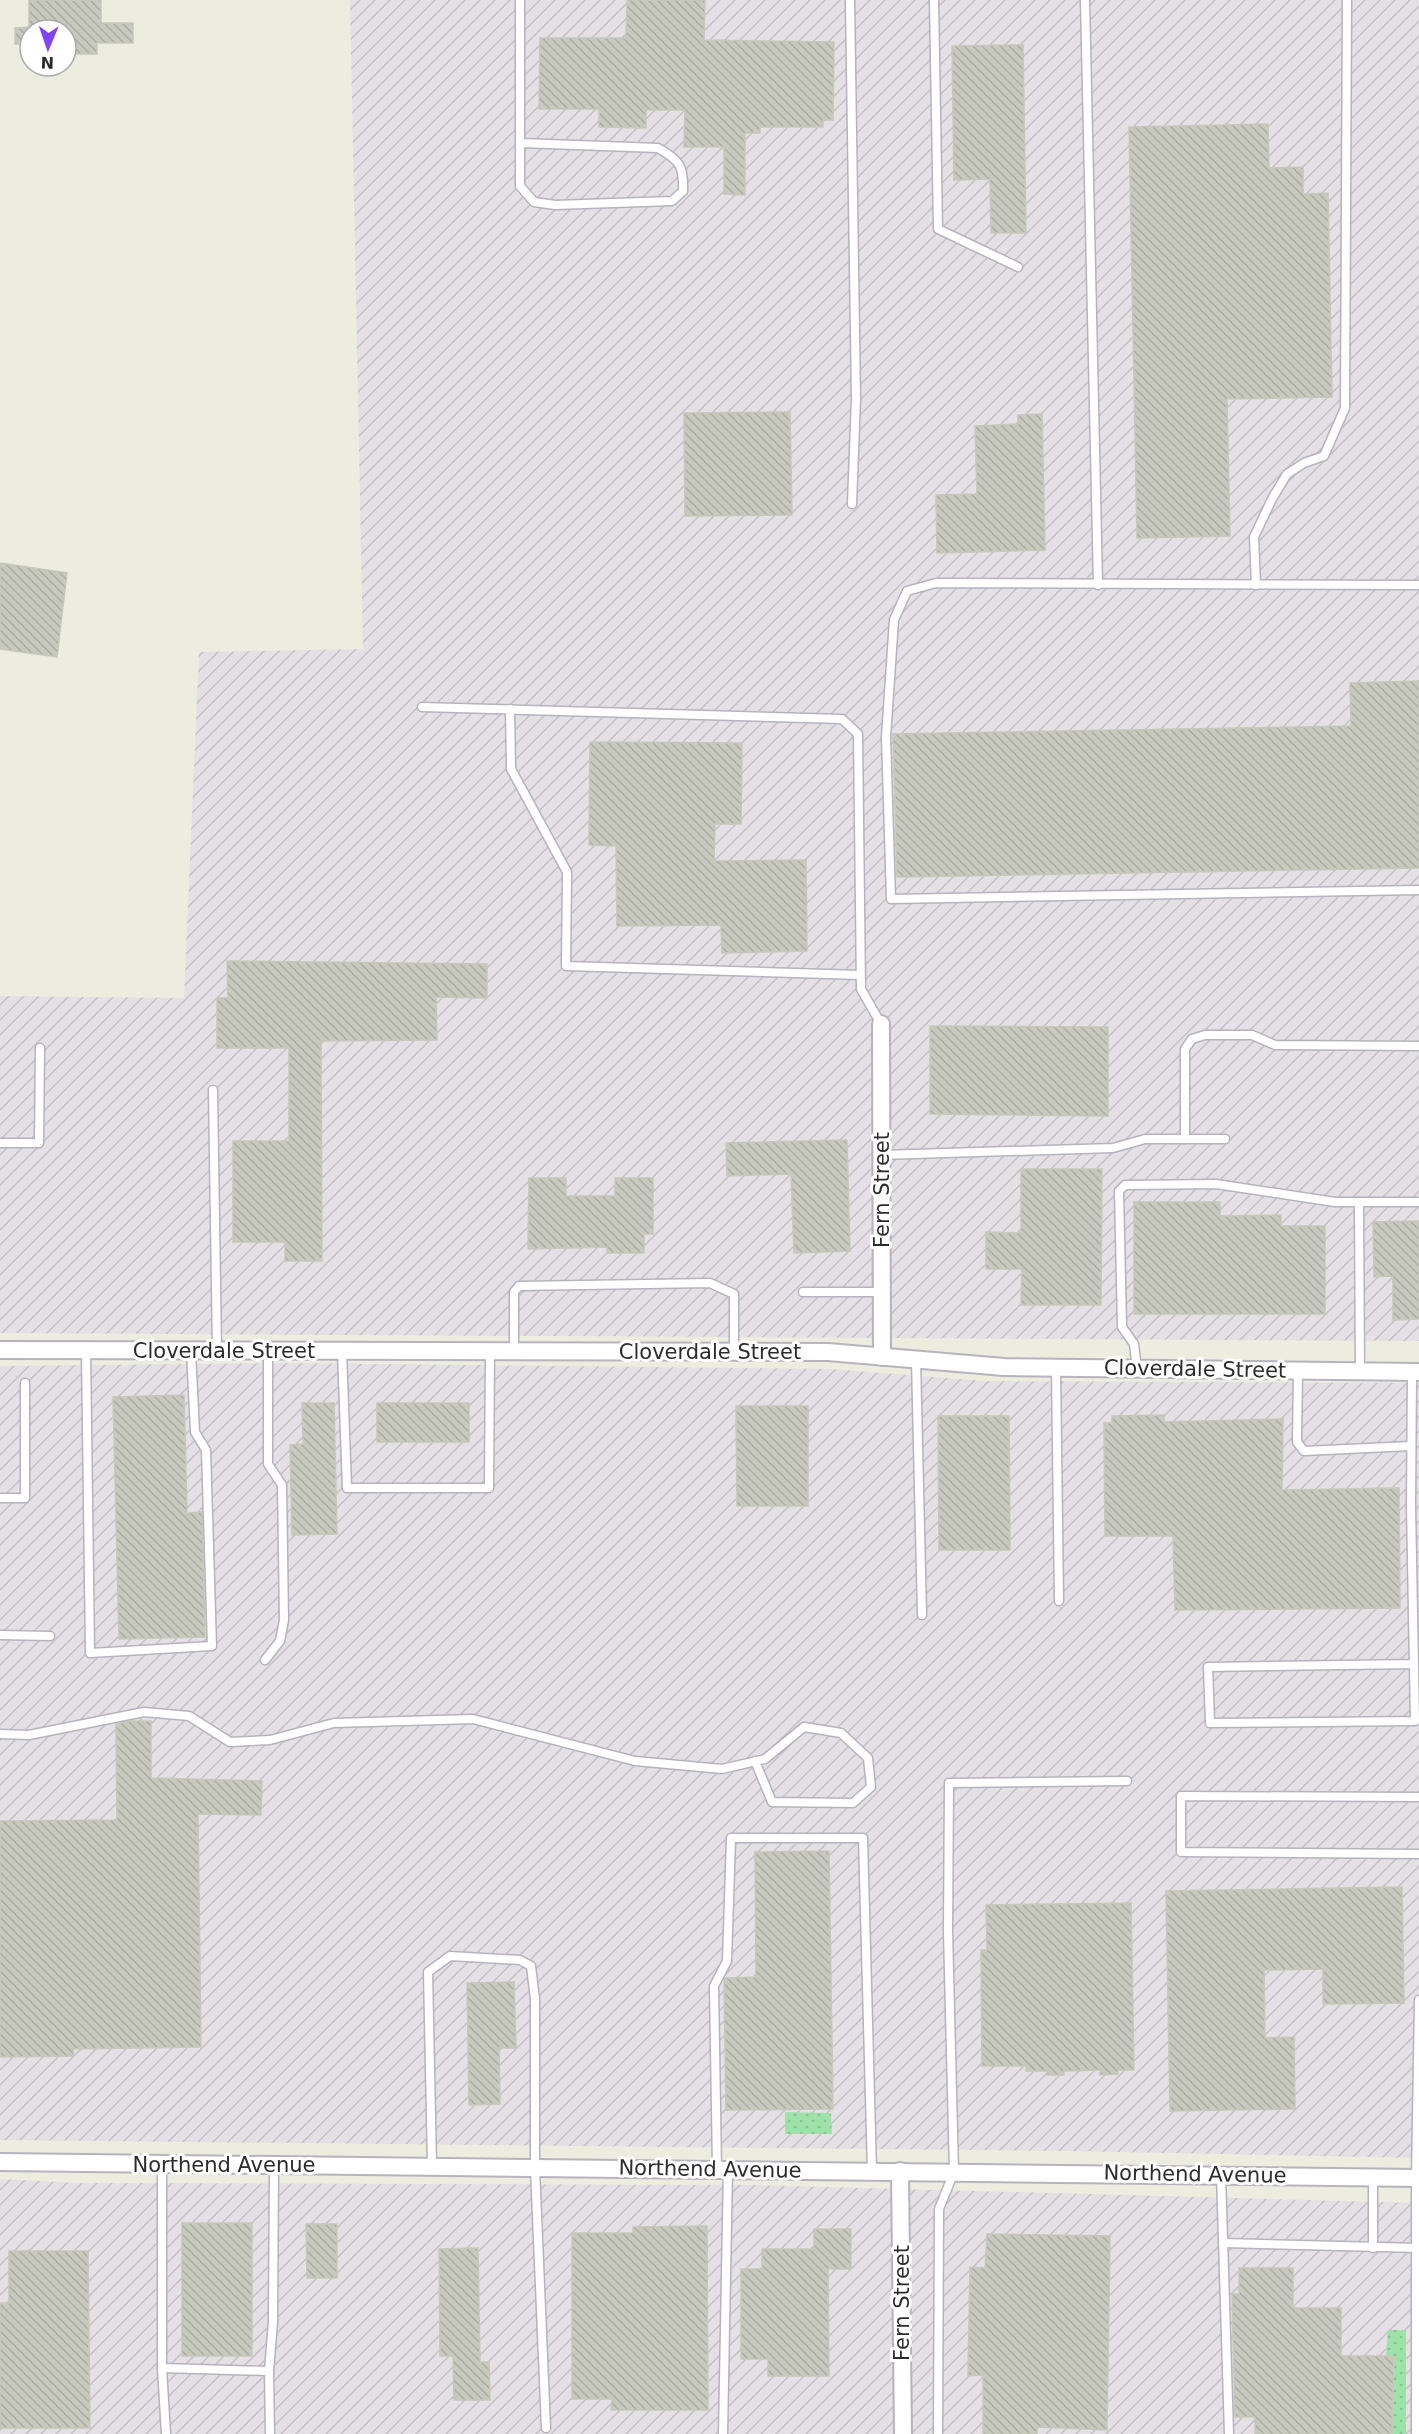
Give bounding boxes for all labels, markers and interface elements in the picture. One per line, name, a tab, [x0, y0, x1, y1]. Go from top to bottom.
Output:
north arrow	[18, 18, 78, 78]
text: N	[40, 53, 55, 72]
street label: Fern Street	[870, 1132, 894, 1248]
street label: Cloverdale Street	[133, 1339, 315, 1363]
street label: Cloverdale Street	[619, 1340, 801, 1364]
street label: Cloverdale Street	[1104, 1355, 1286, 1383]
street label: Northend Avenue	[133, 2153, 316, 2177]
street label: Northend Avenue	[618, 2155, 802, 2183]
street label: Northend Avenue	[1103, 2160, 1287, 2188]
street label: Fern Street	[890, 2245, 914, 2361]

